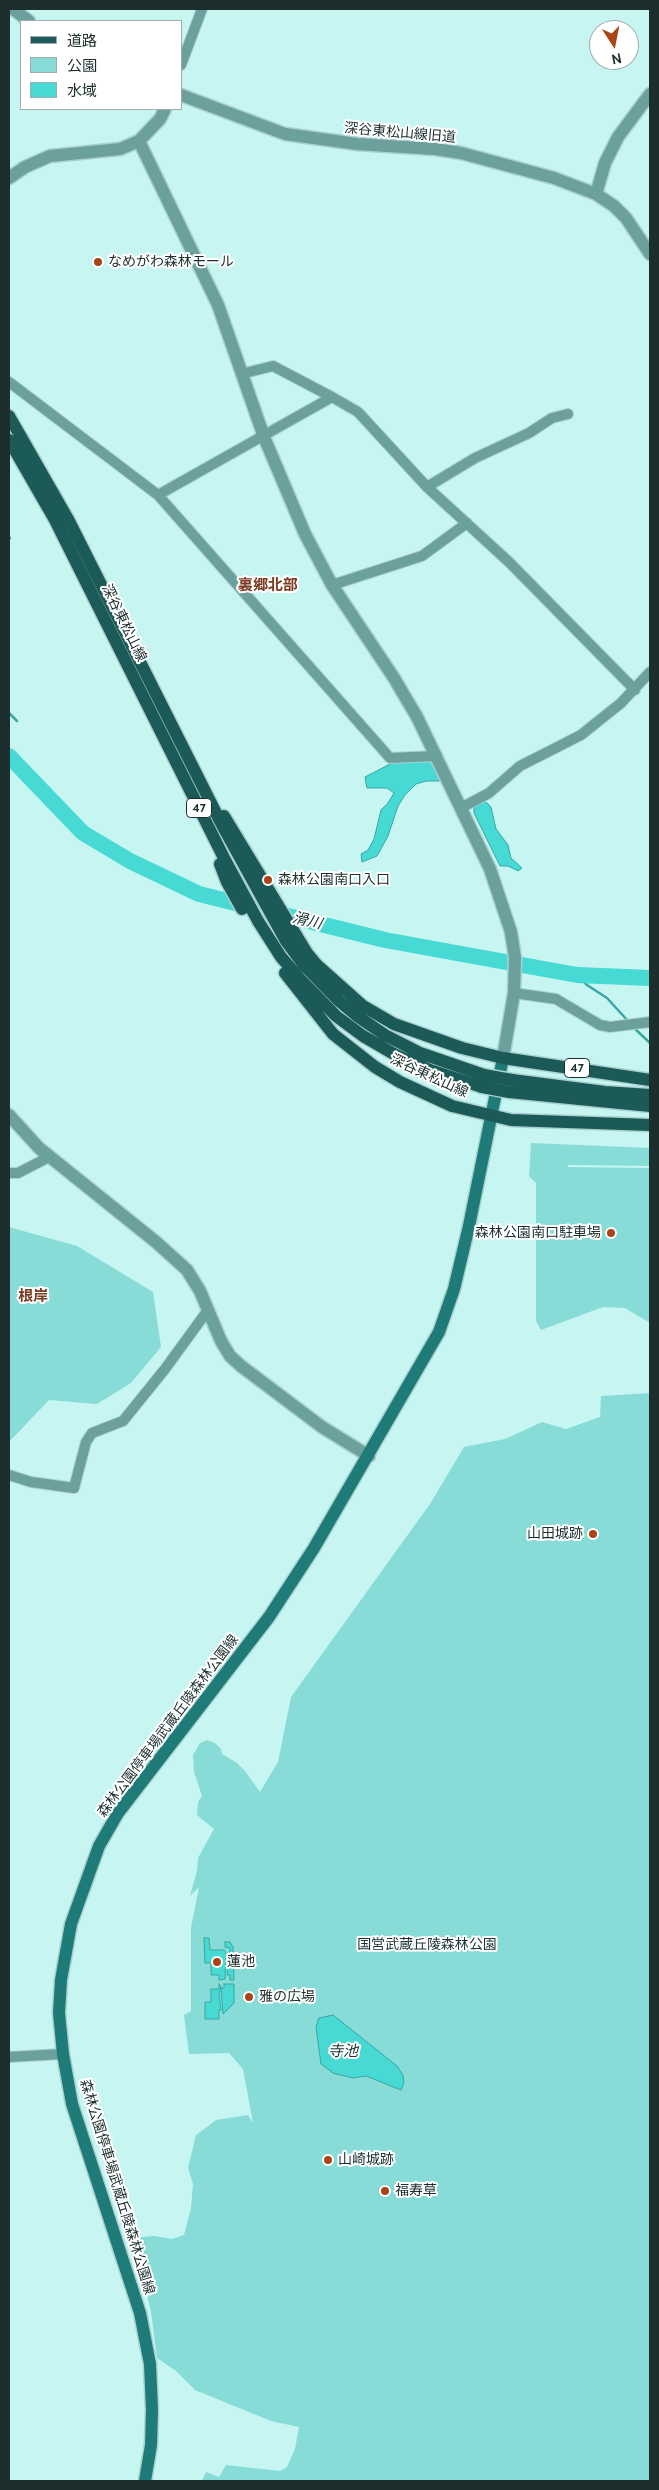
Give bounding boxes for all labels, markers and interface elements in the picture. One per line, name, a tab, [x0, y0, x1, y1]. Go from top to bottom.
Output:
legend	[20, 20, 182, 110]
north arrow	[589, 20, 639, 70]
text: 道路	[67, 32, 97, 50]
text: N	[610, 49, 623, 69]
text: 公園	[67, 57, 97, 75]
text: 水域	[67, 82, 97, 100]
street label: 深谷東松山線旧道	[343, 120, 457, 146]
place label: なめがわ森林モール	[108, 254, 234, 270]
marker: なめがわ森林モール	[92, 256, 104, 268]
district label: 裏郷北部	[238, 577, 298, 595]
street label: 深谷東松山線	[98, 582, 150, 664]
road number: 47	[186, 798, 212, 818]
place label: 森林公園南口入口	[278, 872, 390, 888]
marker: 森林公園南口入口	[262, 874, 274, 886]
water label: 滑川	[290, 909, 324, 933]
street label: 深谷東松山線	[387, 1051, 471, 1101]
road number: 47	[564, 1058, 590, 1078]
place label: 森林公園南口駐車場	[475, 1225, 601, 1241]
marker: 森林公園南口駐車場	[605, 1227, 617, 1239]
district label: 根岸	[18, 1288, 48, 1306]
place label: 山田城跡	[527, 1526, 583, 1542]
marker: 山田城跡	[587, 1528, 599, 1540]
street label: 森林公園停車場武蔵丘陵森林公園線	[94, 1631, 242, 1821]
park label: 国営武蔵丘陵森林公園	[357, 1937, 497, 1953]
place label: 蓮池	[227, 1954, 255, 1970]
marker: 蓮池	[211, 1956, 223, 1968]
place label: 雅の広場	[259, 1989, 315, 2005]
marker: 雅の広場	[243, 1991, 255, 2003]
water label: 寺池	[328, 2043, 358, 2061]
street label: 森林公園停車場武蔵丘陵森林公園線	[76, 2077, 158, 2297]
place label: 山崎城跡	[338, 2152, 394, 2168]
marker: 山崎城跡	[322, 2154, 334, 2166]
place label: 福寿草	[395, 2183, 437, 2199]
marker: 福寿草	[379, 2185, 391, 2197]

